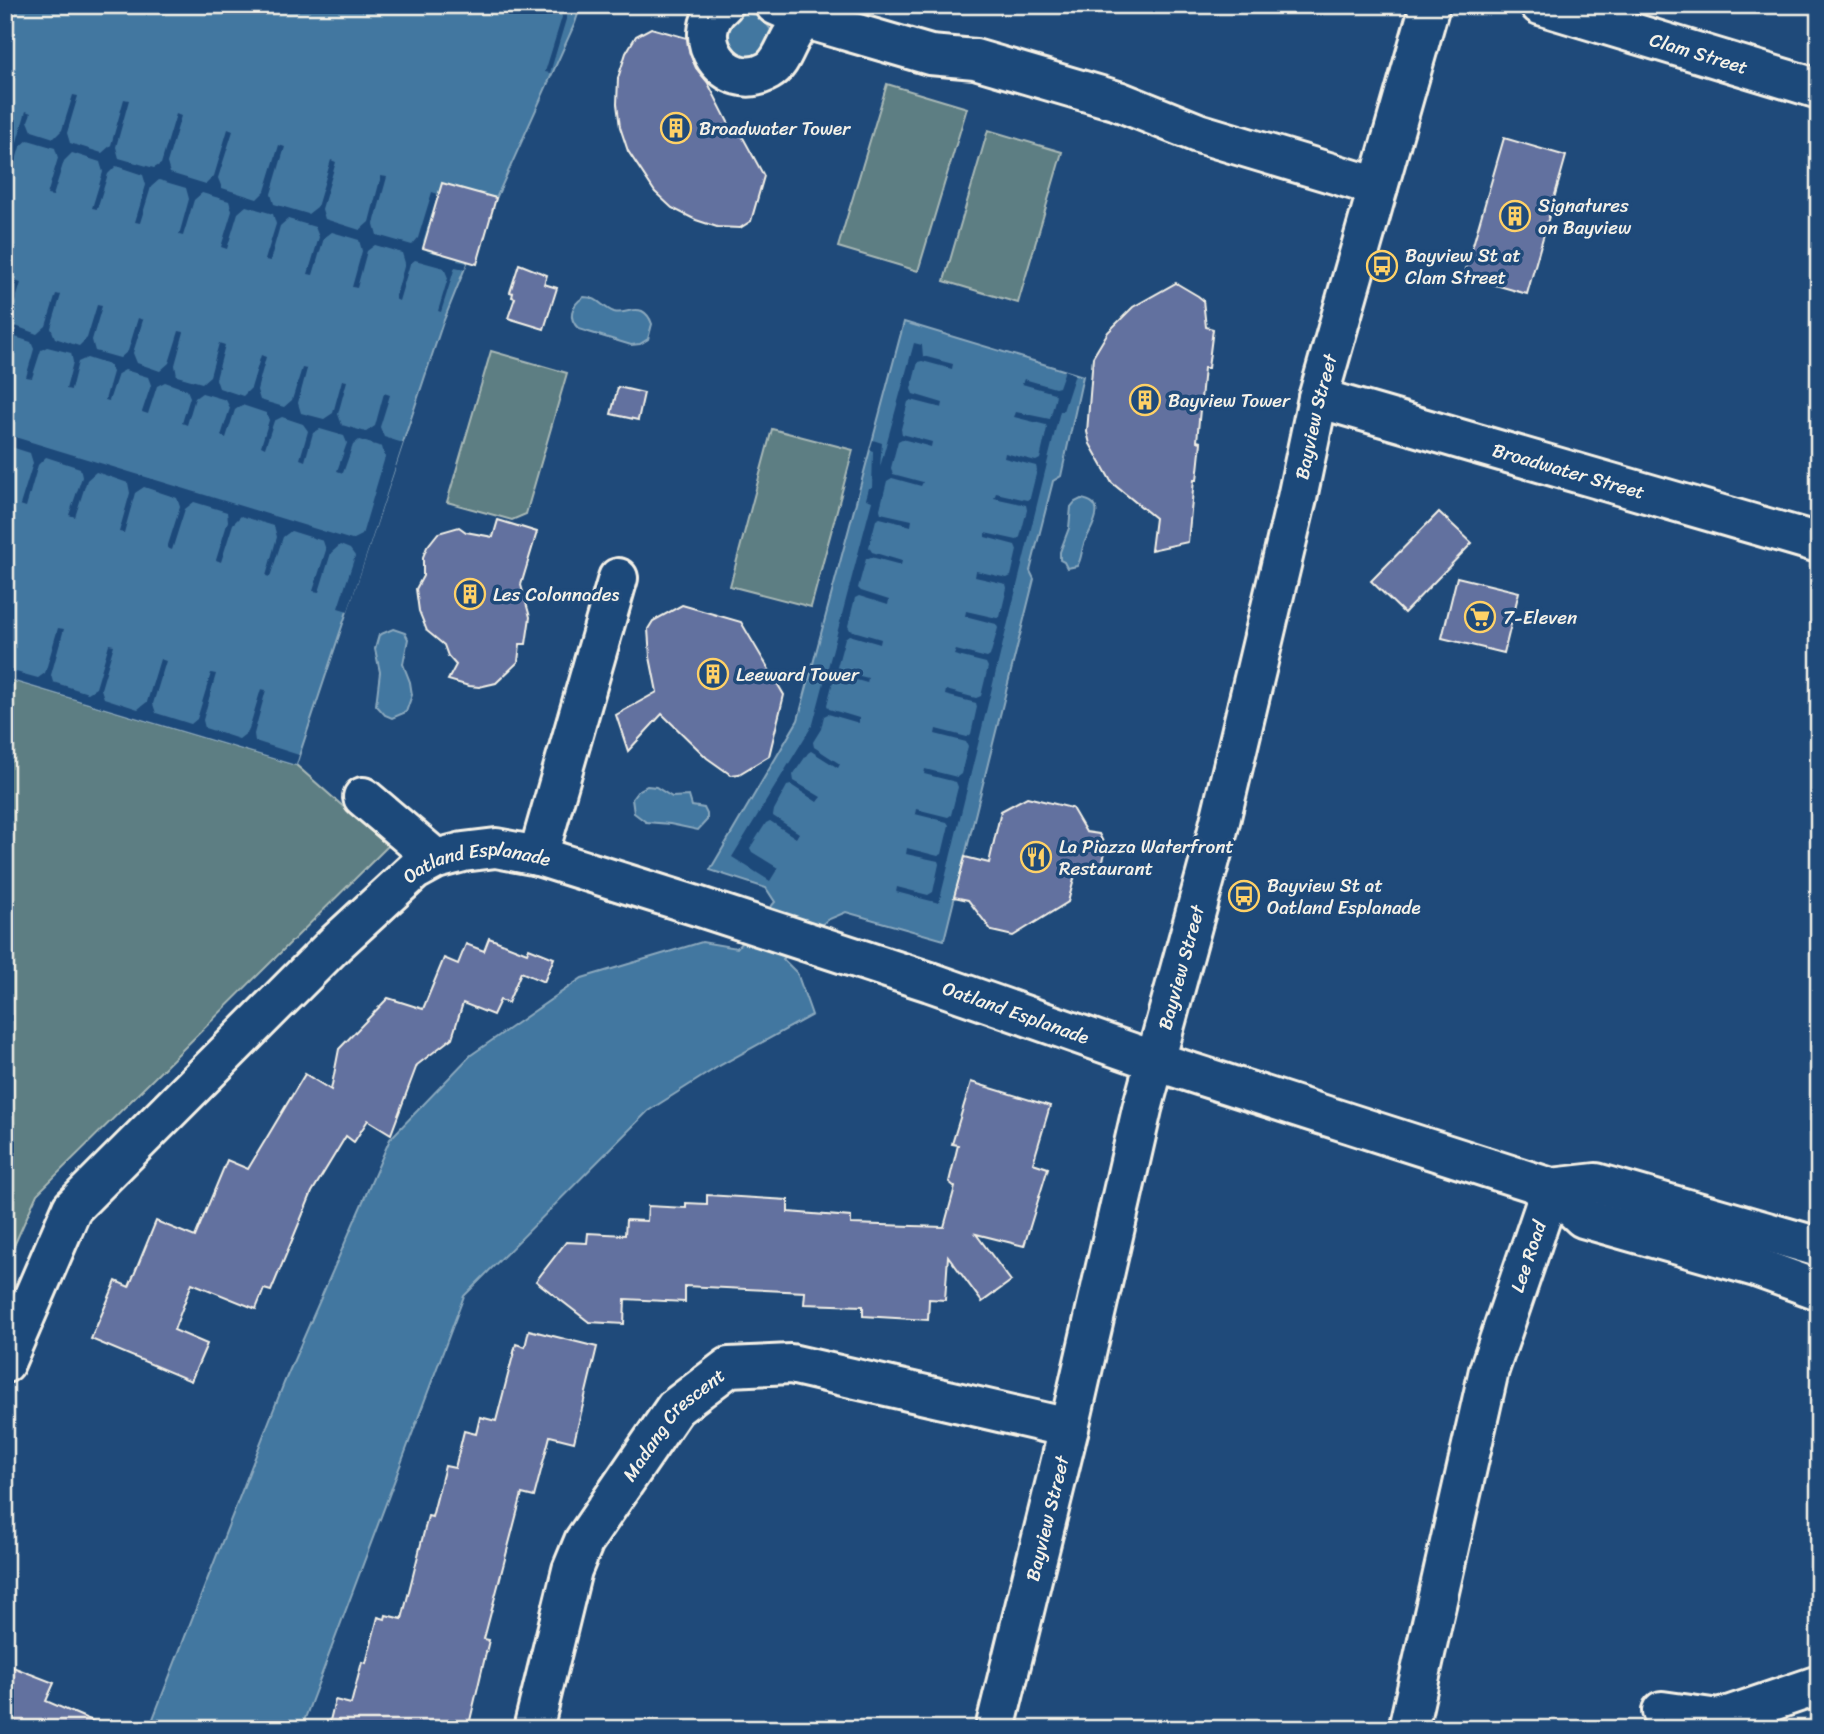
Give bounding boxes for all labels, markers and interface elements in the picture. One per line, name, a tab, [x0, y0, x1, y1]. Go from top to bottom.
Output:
street label: Clam Street	[1646, 23, 1752, 84]
building icon: Broadwater Tower	[659, 111, 693, 145]
place label: Broadwater Tower	[699, 112, 851, 145]
place label: Signatures on Bayview	[1538, 189, 1632, 244]
building icon: Signatures on Bayview	[1498, 199, 1532, 233]
place label: Bayview St at Clam Street	[1405, 239, 1521, 294]
bus stop icon: Bayview St at Clam Street	[1365, 249, 1399, 283]
street label: Bayview Street	[1285, 349, 1347, 483]
building icon: Bayview Tower	[1128, 383, 1162, 417]
place label: Bayview Tower	[1168, 384, 1291, 417]
street label: Broadwater Street	[1488, 433, 1649, 509]
building icon: Les Colonnades	[453, 577, 487, 611]
place label: Les Colonnades	[493, 578, 619, 611]
supermarket icon: 7-Eleven	[1463, 600, 1497, 634]
place label: 7-Eleven	[1503, 601, 1577, 634]
building icon: Leeward Tower	[696, 657, 730, 691]
place label: Leeward Tower	[736, 658, 860, 691]
place label: La Piazza Waterfront Restaurant	[1059, 830, 1234, 885]
street label: Oatland Esplanade	[394, 832, 555, 892]
restaurant icon: La Piazza Waterfront Restaurant	[1019, 840, 1053, 874]
place label: Bayview St at Oatland Esplanade	[1267, 869, 1421, 924]
bus stop icon: Bayview St at Oatland Esplanade	[1227, 879, 1261, 913]
street label: Bayview Street	[1148, 900, 1214, 1034]
street label: Oatland Esplanade	[938, 972, 1094, 1054]
street label: Lee Road	[1501, 1214, 1556, 1297]
street label: Madang Crescent	[613, 1359, 732, 1488]
street label: Bayview Street	[1016, 1451, 1079, 1585]

